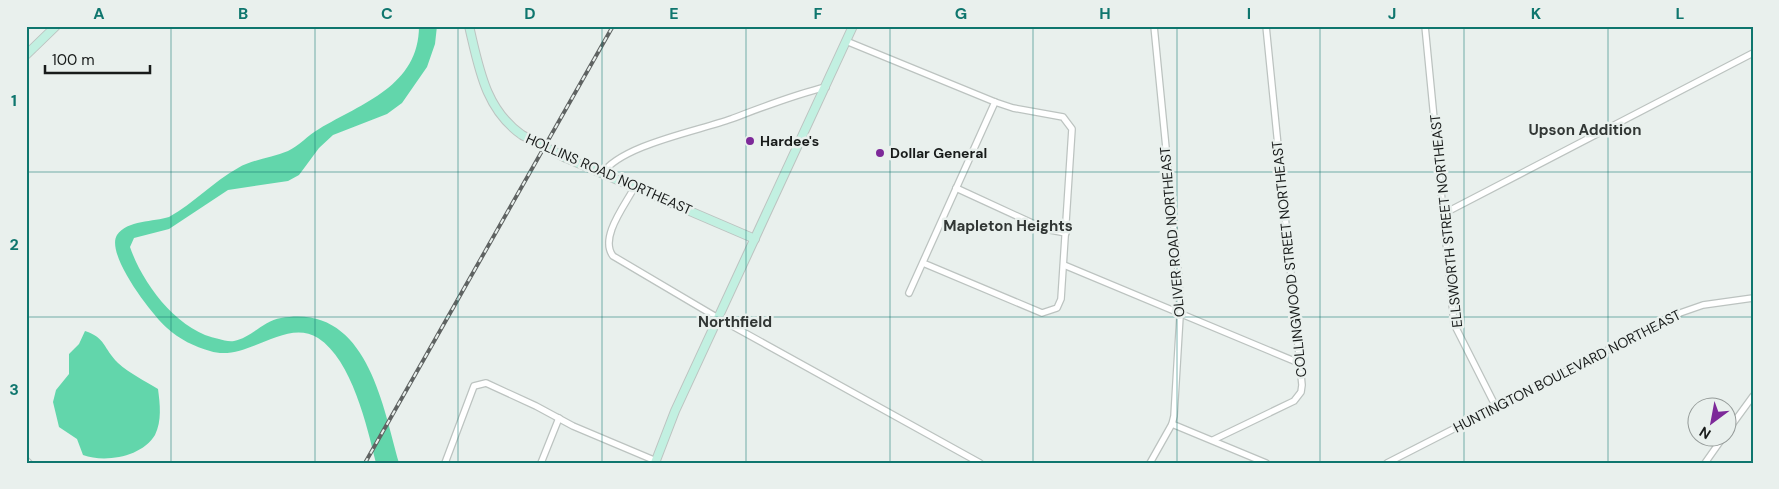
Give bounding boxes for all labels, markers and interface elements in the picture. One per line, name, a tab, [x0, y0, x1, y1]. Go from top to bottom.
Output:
text: A	[93, 3, 105, 24]
text: B	[238, 3, 248, 24]
text: C	[381, 3, 393, 24]
text: D	[524, 3, 536, 24]
text: E	[669, 3, 679, 24]
text: F	[814, 3, 823, 24]
text: G	[955, 3, 967, 24]
text: H	[1099, 3, 1111, 24]
text: I	[1247, 3, 1251, 24]
text: J	[1388, 3, 1396, 24]
text: K	[1531, 3, 1542, 24]
text: L	[1676, 3, 1685, 24]
scale bar	[45, 42, 150, 74]
text: 100 m	[52, 50, 95, 70]
text: 1	[11, 90, 17, 111]
street label: ELLSWORTH STREET NORTHEAST	[1426, 113, 1466, 328]
district label: Upson Addition	[1528, 120, 1642, 140]
street label: HOLLINS ROAD NORTHEAST	[523, 129, 695, 219]
place label: Hardee's	[760, 132, 819, 150]
marker: Hardee's	[744, 135, 756, 147]
street label: COLLINGWOOD STREET NORTHEAST	[1268, 140, 1310, 378]
place label: Dollar General	[890, 144, 987, 162]
street label: OLIVER ROAD NORTHEAST	[1156, 146, 1188, 318]
marker: Dollar General	[874, 147, 886, 159]
district label: Mapleton Heights	[943, 216, 1073, 236]
text: 2	[9, 234, 19, 255]
street label: HUNTINGTON BOULEVARD NORTHEAST	[1450, 305, 1684, 437]
district label: Northfield	[698, 312, 772, 332]
text: 3	[9, 379, 19, 400]
north arrow	[1686, 396, 1736, 446]
text: N	[1696, 423, 1714, 443]

